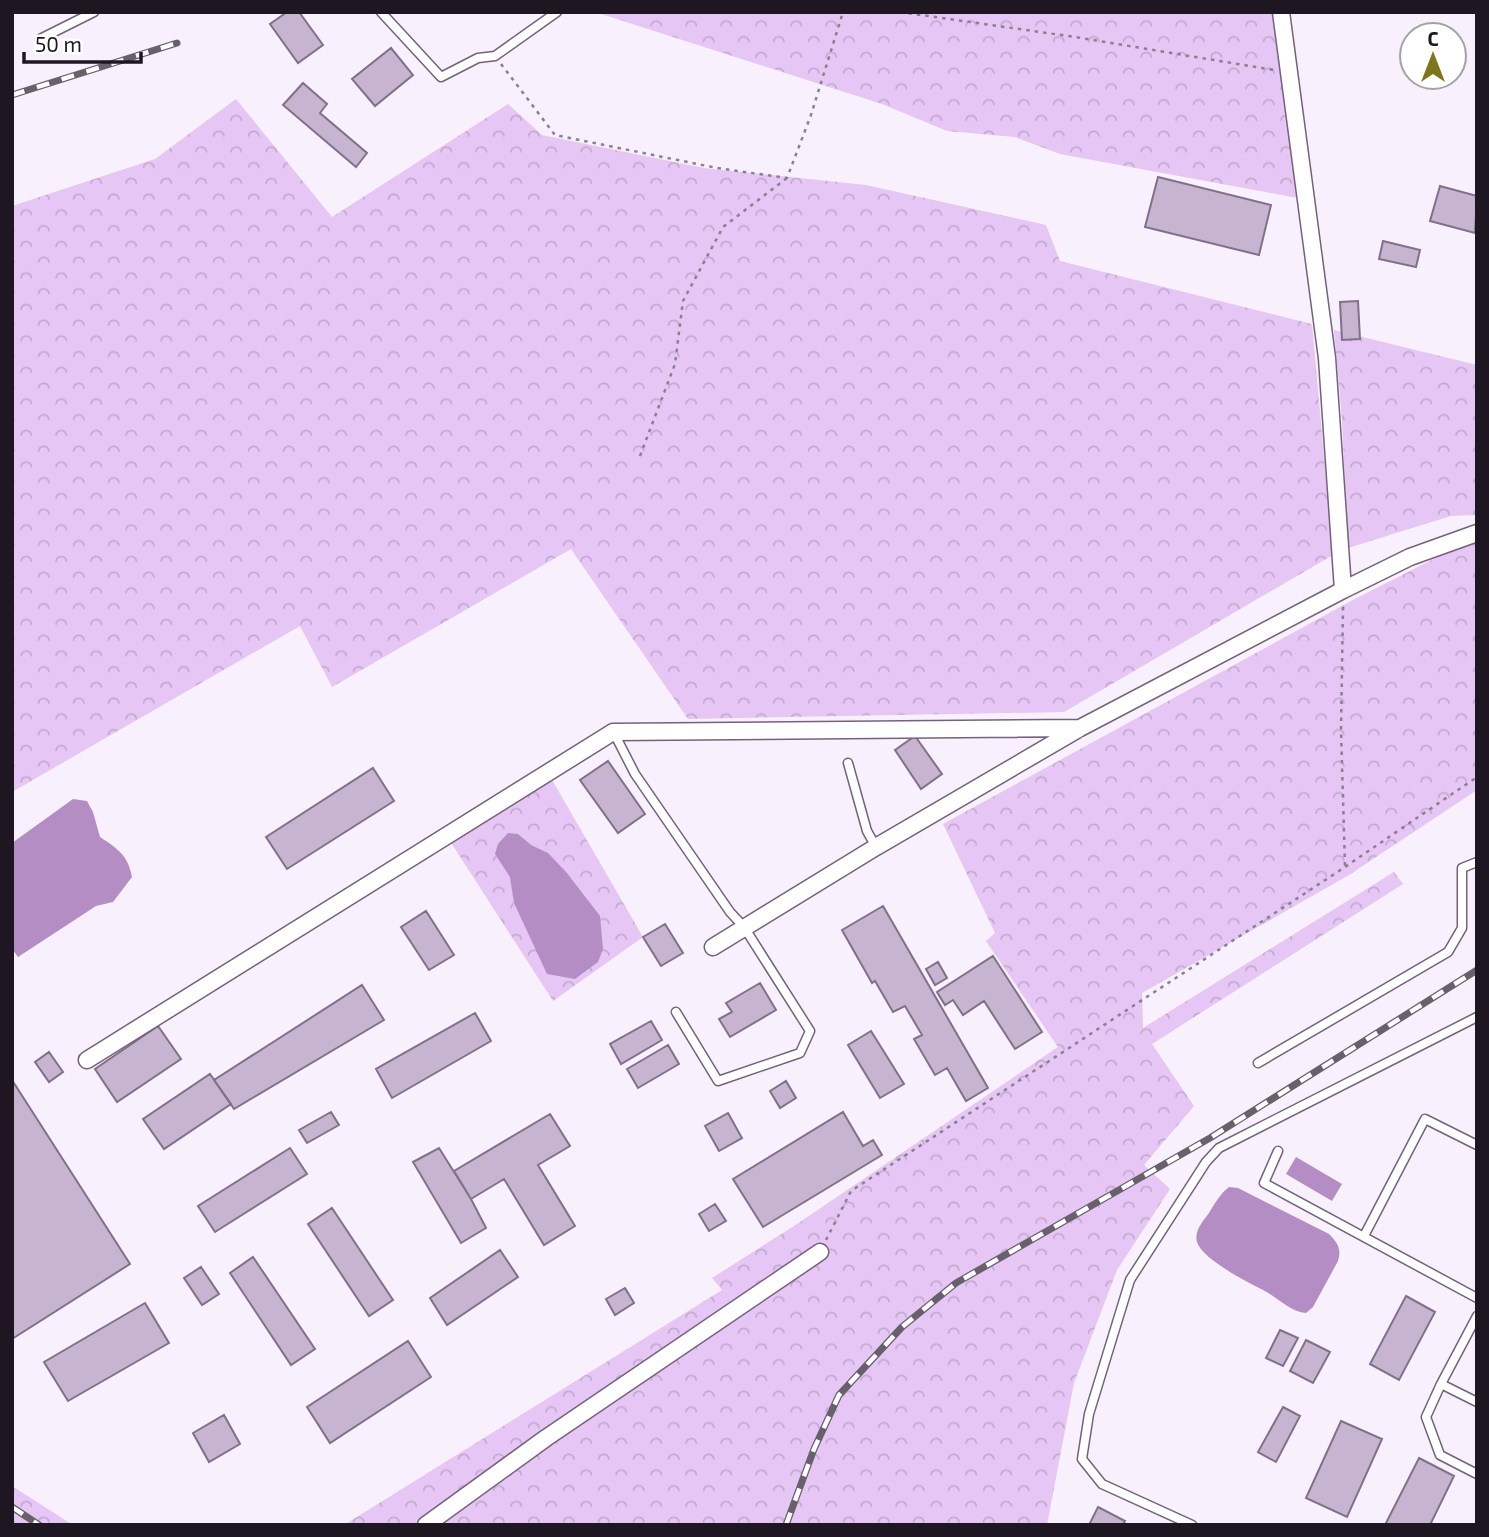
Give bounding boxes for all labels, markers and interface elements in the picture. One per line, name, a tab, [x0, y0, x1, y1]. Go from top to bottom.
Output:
scale bar	[24, 21, 142, 65]
north arrow	[1398, 21, 1468, 91]
text: С	[1427, 27, 1439, 50]
text: 50 m	[35, 31, 82, 56]

